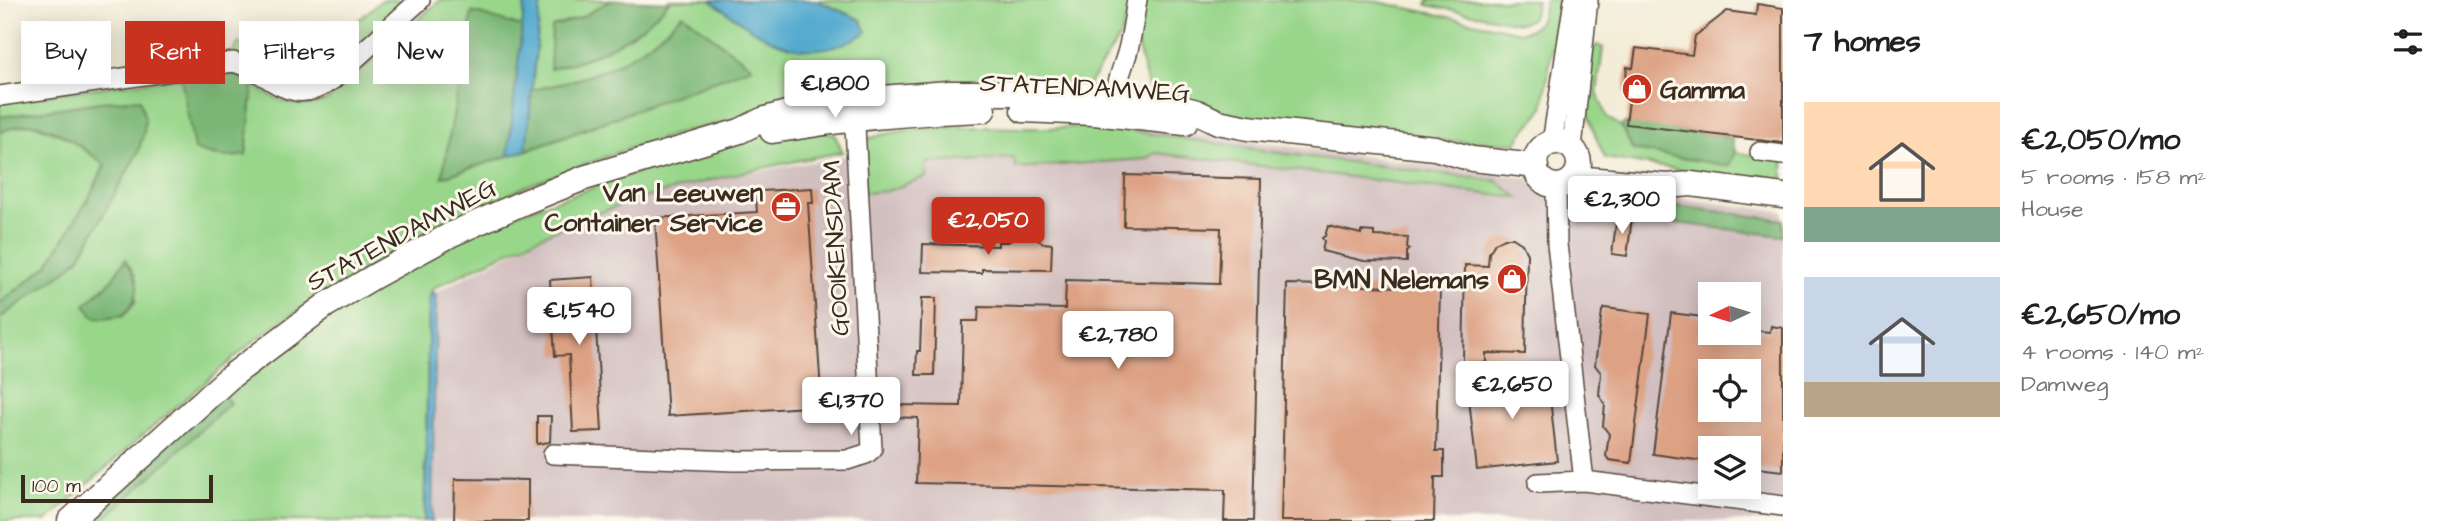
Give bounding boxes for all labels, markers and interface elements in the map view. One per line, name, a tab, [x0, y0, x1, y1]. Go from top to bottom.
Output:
chip: Buy	[21, 21, 111, 84]
chip: Rent	[125, 21, 225, 84]
chip: Filters	[239, 21, 359, 84]
chip: New	[373, 21, 469, 84]
text: 7 homes	[1804, 21, 1921, 63]
icon: filters	[2389, 23, 2427, 61]
pin: €1,800	[778, 60, 892, 120]
street label: STATENDAMWEG	[979, 65, 1191, 111]
text: €1,800	[800, 67, 870, 99]
shop icon: Gamma	[1620, 72, 1654, 106]
place label: Gamma	[1660, 72, 1746, 108]
text: €2,050/mo	[2021, 119, 2180, 161]
icon: home	[1860, 130, 1944, 214]
street label: GOOIKENSDAM	[813, 159, 859, 337]
text: 5 rooms · 158 m²	[2021, 161, 2206, 193]
street label: STATENDAMWEG	[300, 170, 503, 300]
place label: Van Leeuwen Container Service	[544, 175, 763, 241]
pin: €2,300	[1565, 176, 1679, 236]
text: €2,300	[1584, 183, 1660, 215]
office icon: Van Leeuwen Container Service	[769, 190, 803, 224]
text: House	[2021, 193, 2084, 225]
pin: €2,050	[931, 198, 1045, 257]
text: €2,050	[948, 204, 1028, 236]
place label: BMN Nelemans	[1314, 262, 1489, 298]
shop icon: BMN Nelemans	[1495, 262, 1529, 296]
north arrow	[1698, 282, 1760, 345]
map controls	[1698, 282, 1761, 499]
pin: €1,540	[522, 288, 636, 347]
text: €1,540	[543, 294, 615, 326]
text: €2,650/mo	[2021, 294, 2180, 336]
icon: home	[1860, 305, 1944, 389]
pin: €2,780	[1061, 312, 1175, 371]
text: €2,780	[1078, 318, 1158, 350]
text: 4 rooms · 140 m²	[2021, 336, 2204, 368]
button: locate	[1698, 359, 1761, 422]
pin: €2,650	[1455, 362, 1569, 421]
text: €2,650	[1472, 368, 1552, 400]
text: Damweg	[2021, 368, 2108, 400]
pin: €1,370	[794, 378, 908, 437]
text: €1,370	[818, 384, 884, 416]
button: layers	[1698, 436, 1761, 499]
scale bar	[21, 472, 214, 504]
text: 100 m	[32, 473, 81, 500]

